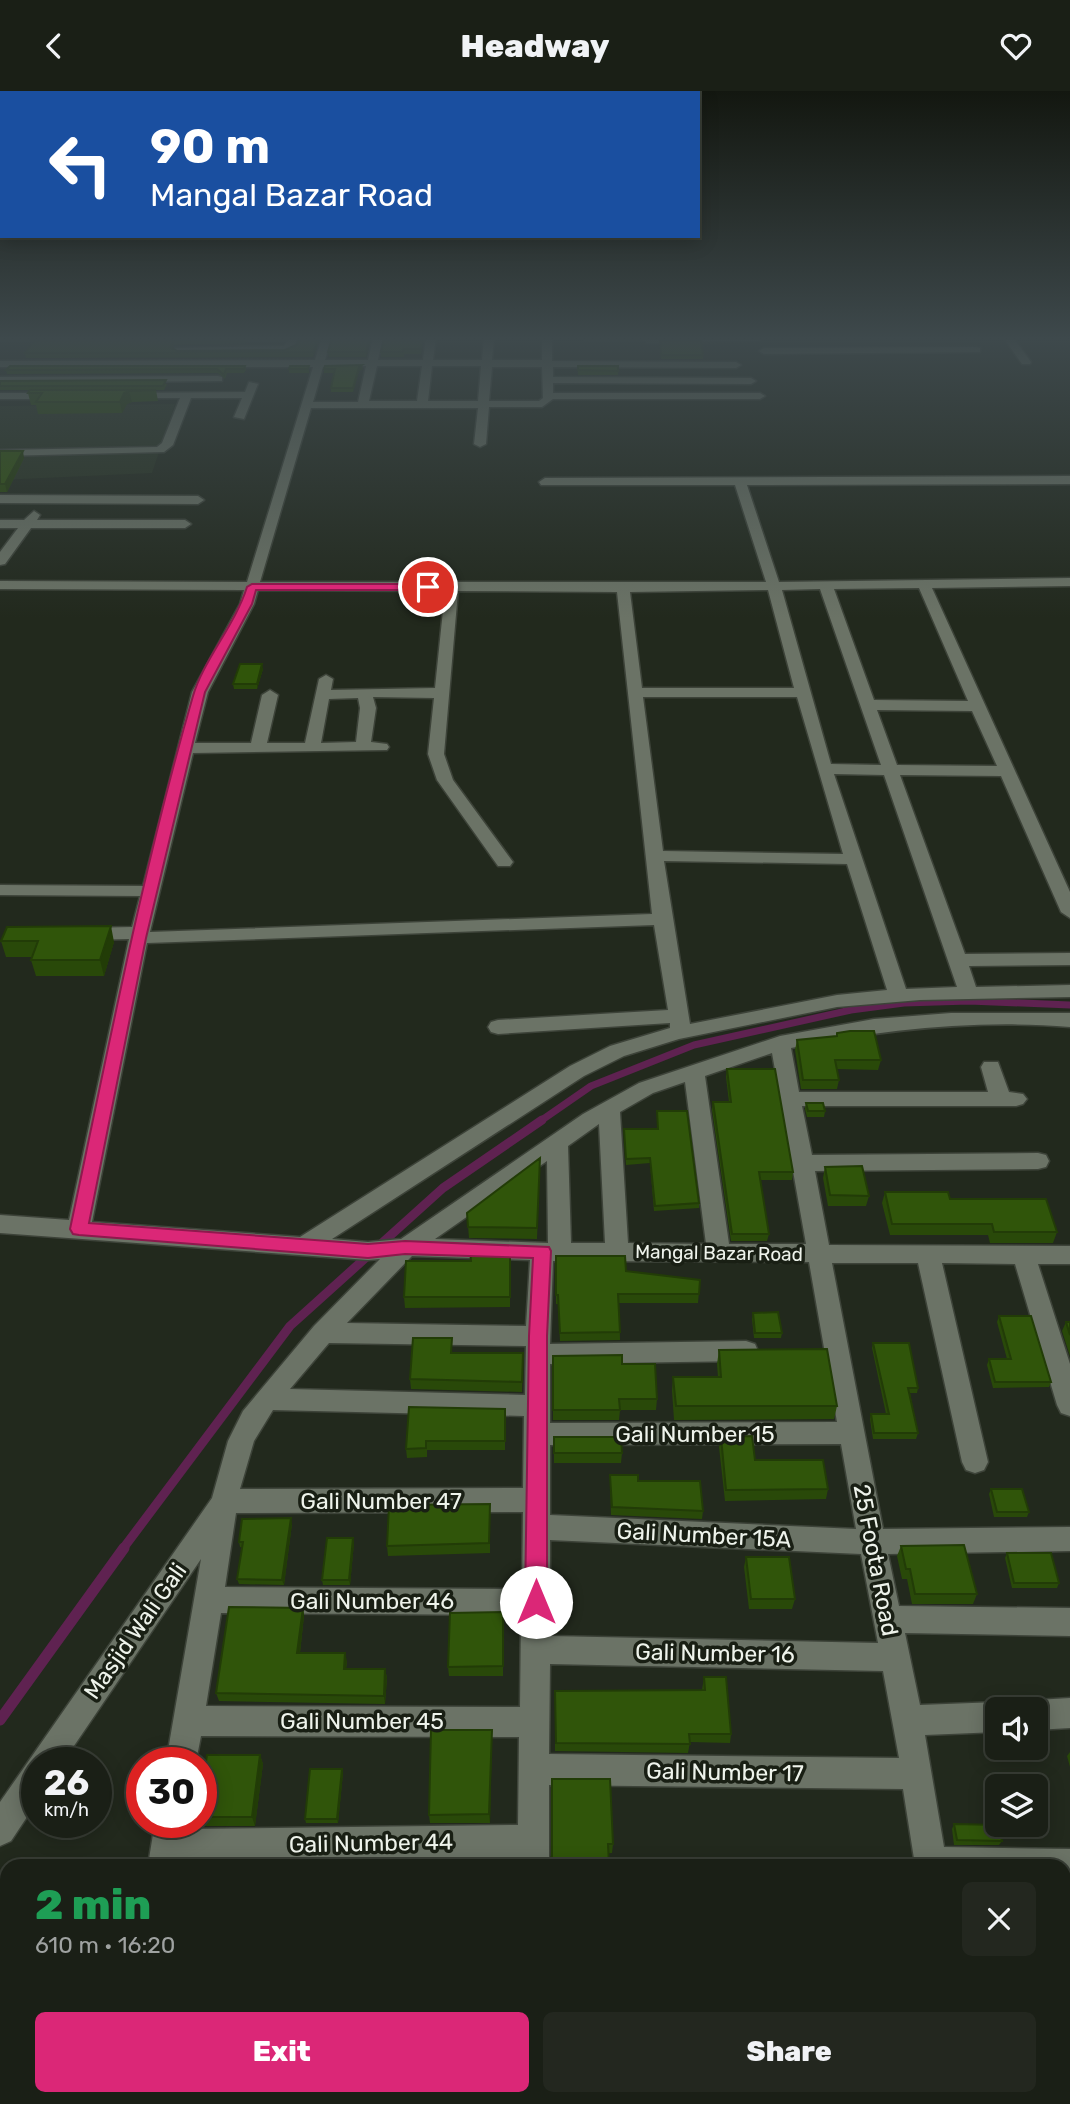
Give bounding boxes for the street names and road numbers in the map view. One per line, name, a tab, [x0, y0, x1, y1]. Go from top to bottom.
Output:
street label: Mangal Bazar Road	[635, 1240, 803, 1266]
street label: Gali Number 15	[615, 1420, 775, 1448]
street label: 25 Foota Road	[848, 1482, 904, 1638]
street label: Gali Number 47	[300, 1487, 462, 1515]
street label: Gali Number 15A	[616, 1516, 792, 1554]
street label: Masjid Wali Gali	[78, 1557, 192, 1705]
street label: Gali Number 46	[290, 1587, 454, 1615]
street label: Gali Number 16	[635, 1638, 795, 1668]
street label: Gali Number 45	[280, 1707, 444, 1735]
street label: Gali Number 17	[646, 1757, 804, 1787]
street label: Gali Number 44	[289, 1828, 453, 1858]

